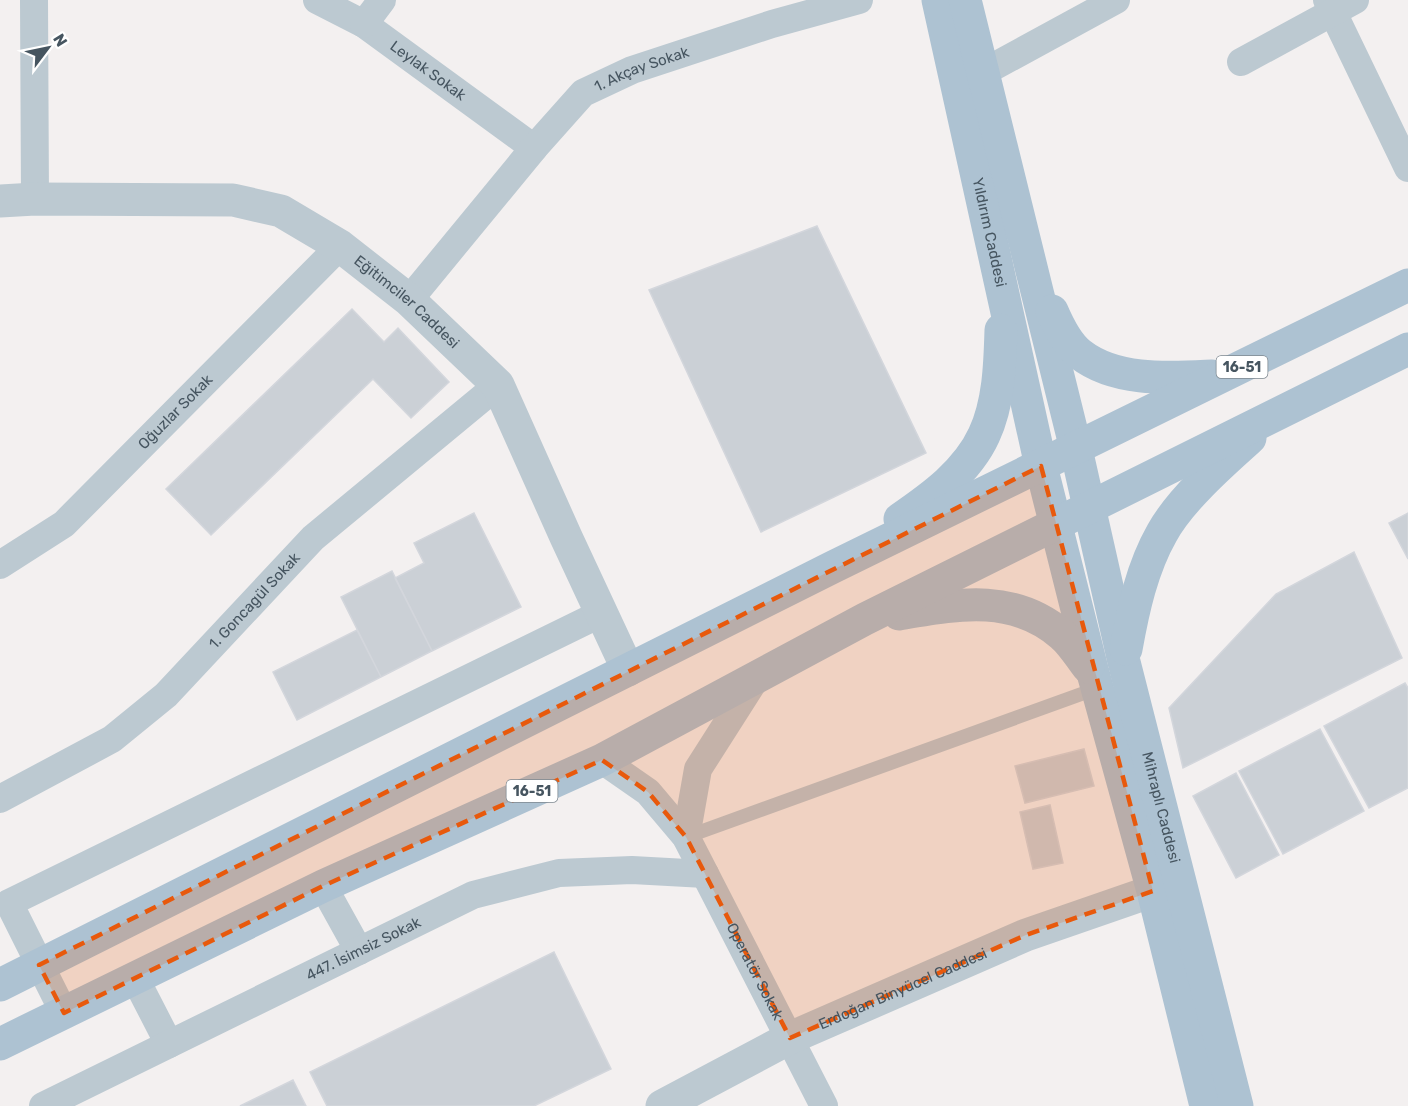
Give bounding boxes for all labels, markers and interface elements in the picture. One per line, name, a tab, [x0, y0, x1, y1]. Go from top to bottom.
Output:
north arrow	[18, 18, 78, 78]
text: N	[49, 30, 71, 50]
street label: Leylak Sokak	[387, 37, 470, 104]
street label: 1. Akçay Sokak	[591, 43, 692, 95]
street label: Yıldırım Caddesi	[969, 176, 1010, 289]
street label: Eğitimciler Caddesi	[351, 251, 463, 352]
road number: 16-51	[1216, 356, 1268, 378]
street label: Oğuzlar Sokak	[134, 370, 217, 453]
street label: 1. Goncagül Sokak	[205, 549, 304, 653]
street label: Mihraplı Caddesi	[1138, 750, 1184, 865]
road number: 16-51	[506, 780, 558, 802]
street label: 447. İsimsiz Sokak	[303, 913, 424, 984]
street label: Operatör Sokak	[723, 920, 787, 1023]
street label: Erdoğan Binyücel Caddesi	[816, 944, 990, 1033]

